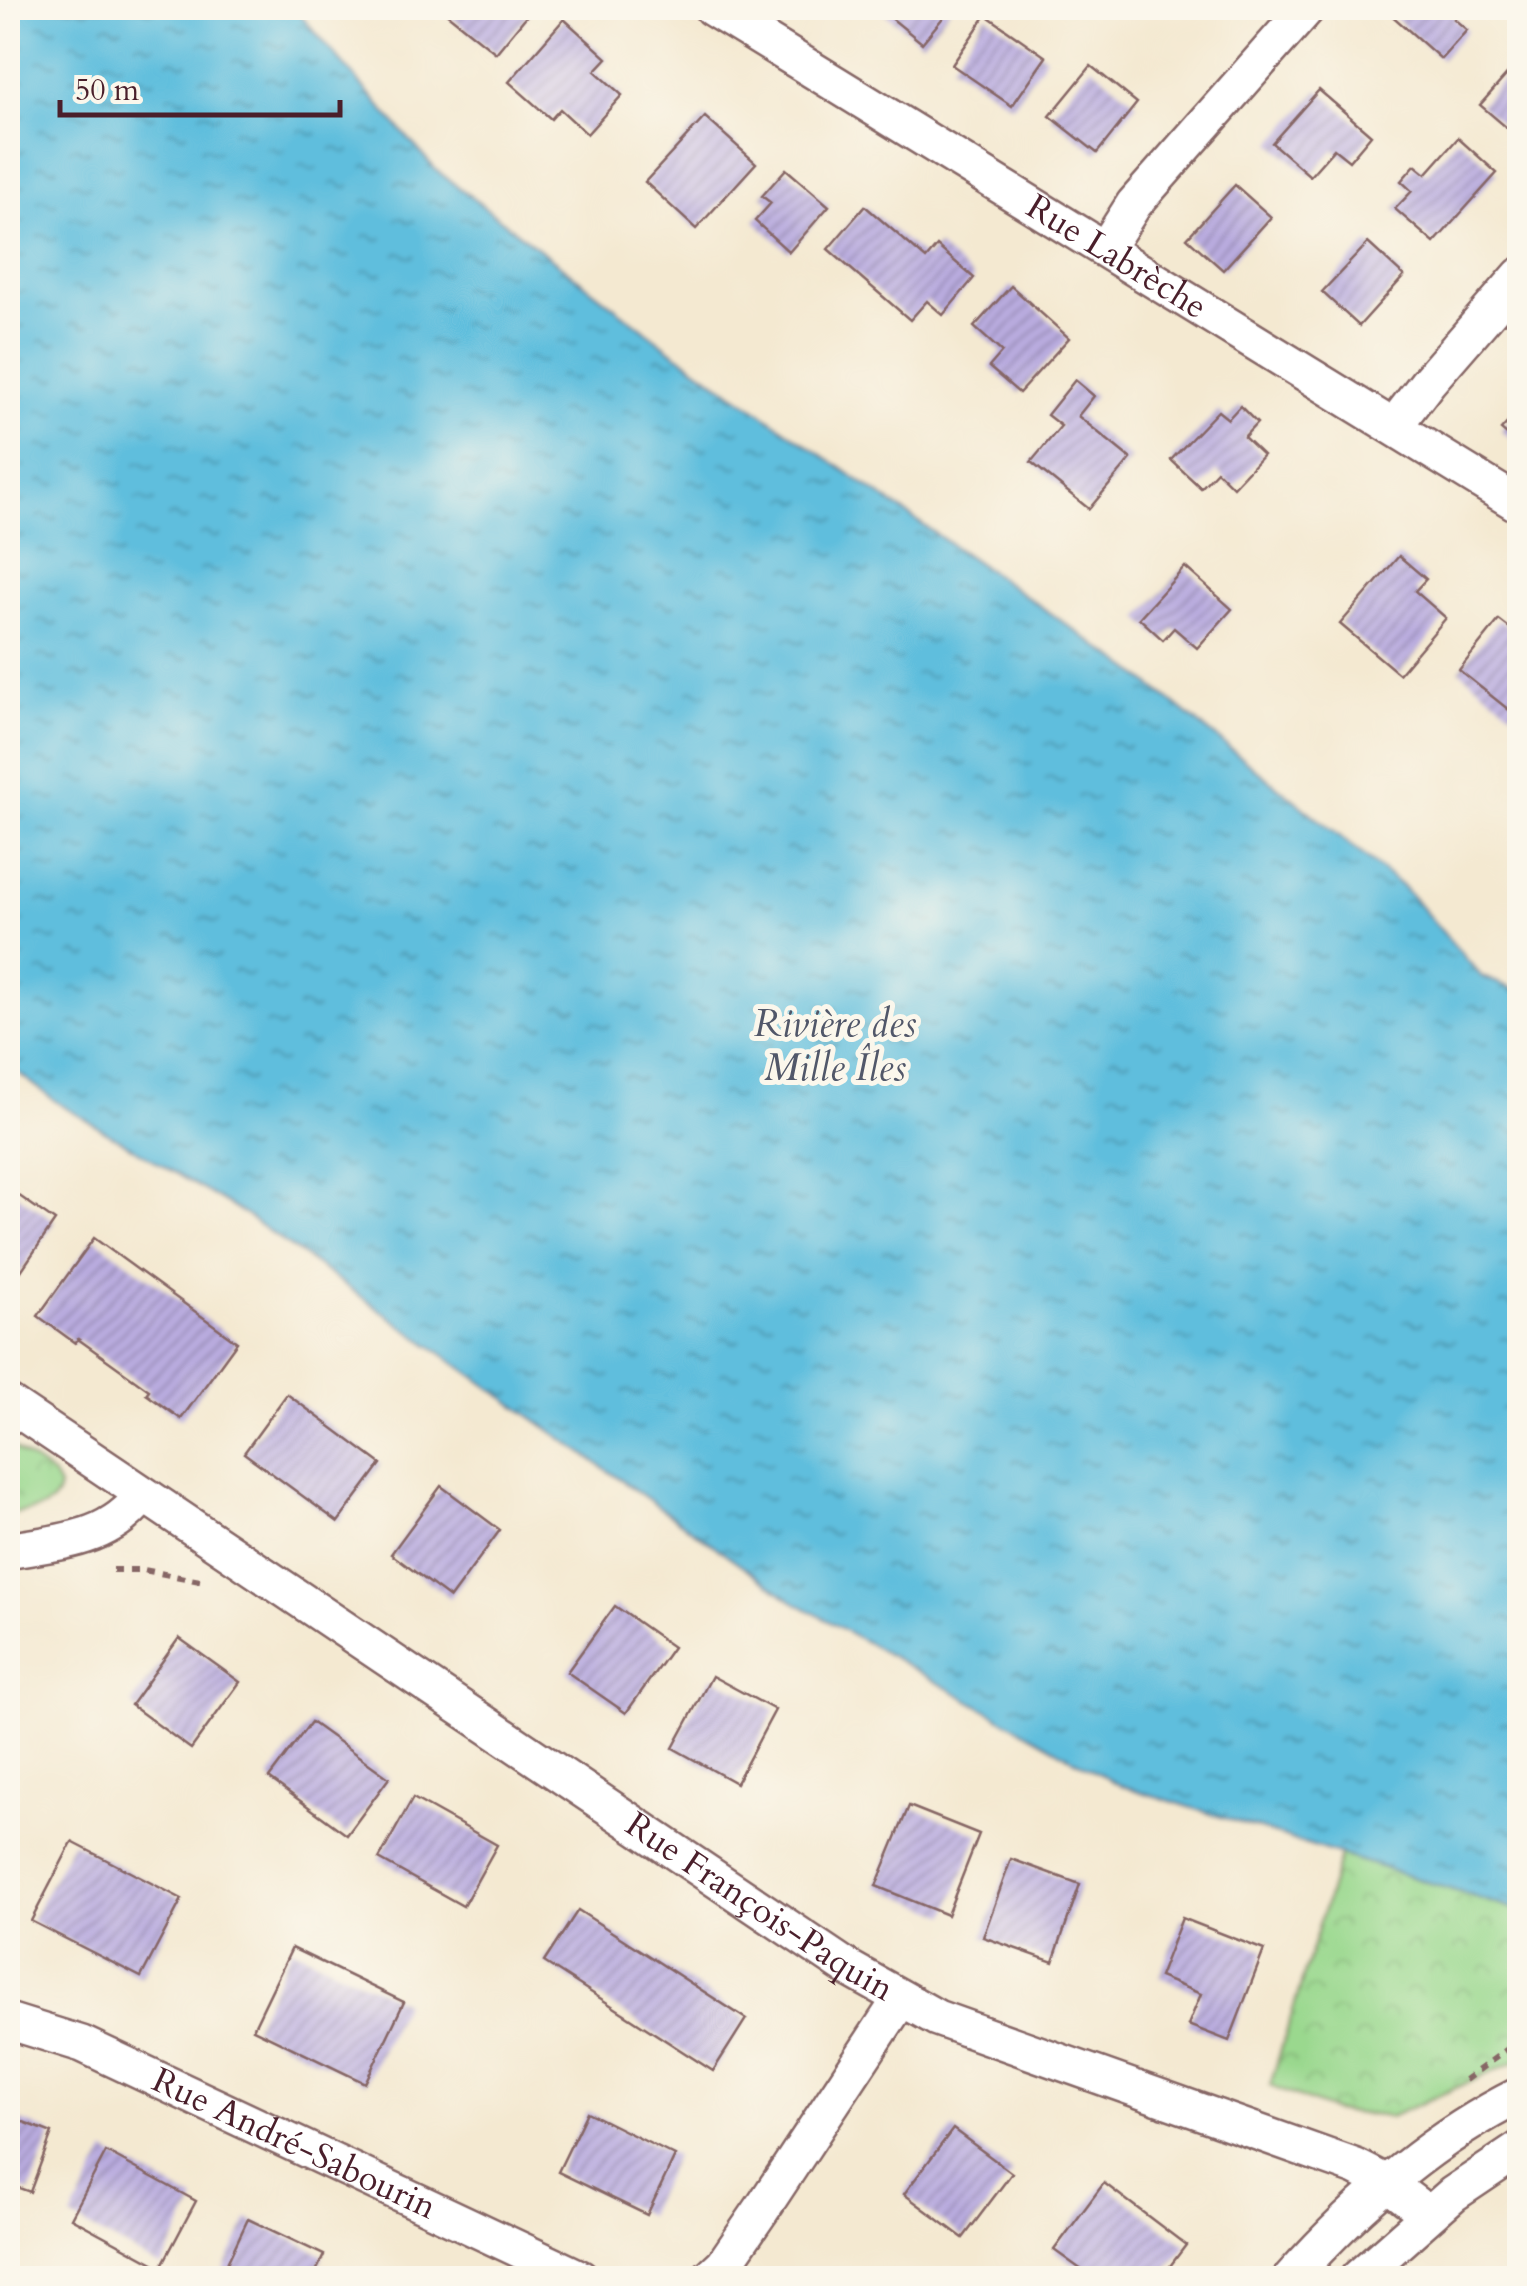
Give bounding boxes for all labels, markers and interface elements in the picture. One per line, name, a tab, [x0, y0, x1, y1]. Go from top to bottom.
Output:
scale bar	[60, 55, 340, 117]
text: 50 m	[75, 70, 140, 111]
street label: Rue Labrèche	[1017, 183, 1216, 331]
water label: Rivière des Mille Îles	[754, 998, 916, 1094]
street label: Rue François-Paquin	[616, 1801, 902, 2013]
street label: Rue André-Sabourin	[144, 2056, 444, 2231]

